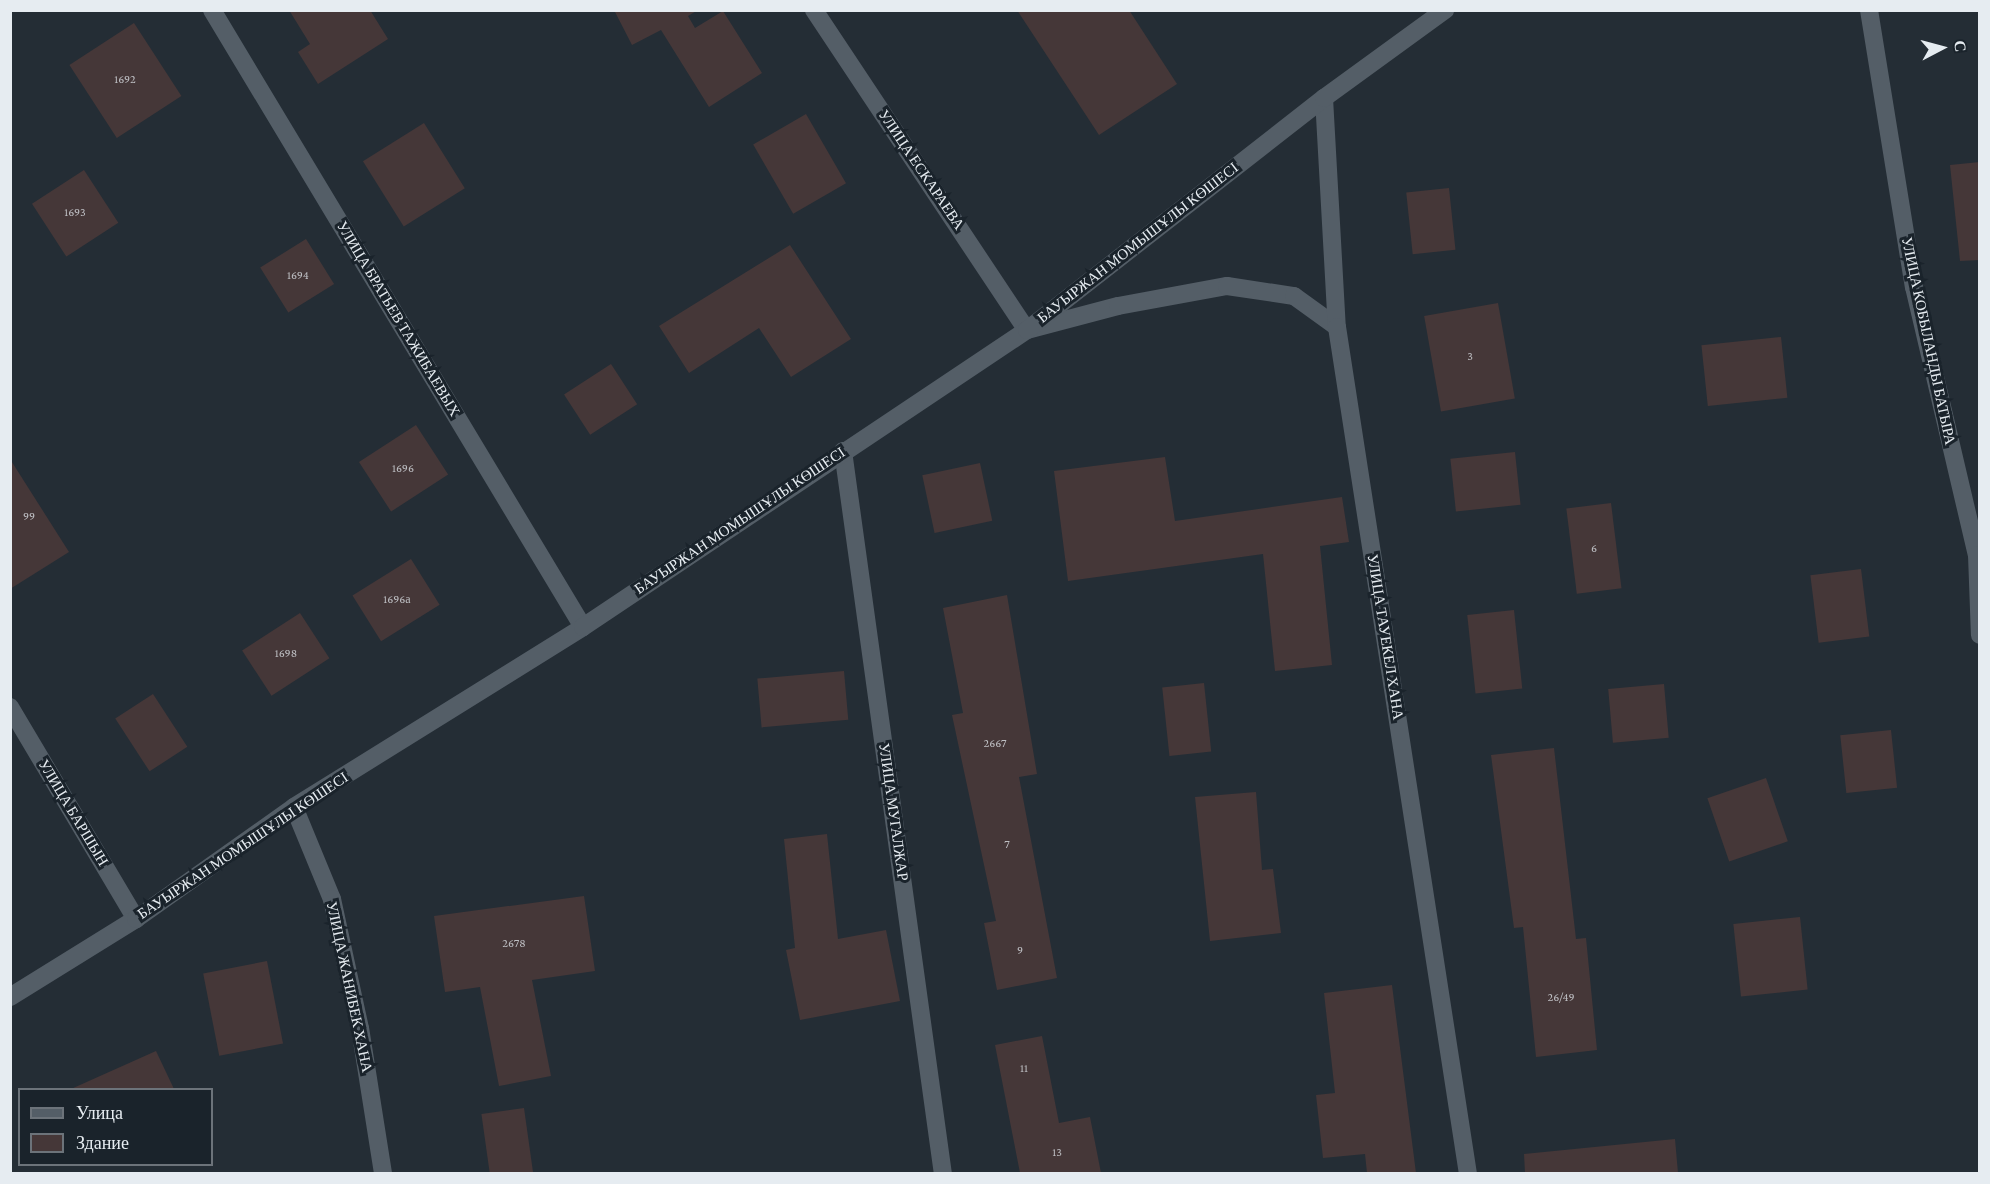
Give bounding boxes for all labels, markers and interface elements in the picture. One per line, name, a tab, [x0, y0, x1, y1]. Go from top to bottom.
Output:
north arrow	[1912, 18, 1972, 78]
text: С	[1951, 39, 1969, 53]
house number: 1692	[114, 73, 136, 87]
street label: УЛИЦА ЕСКАРАЕВА	[874, 107, 968, 233]
street label: БАУЫРЖАН МОМЫШҰЛЫ КӨШЕСІ	[1034, 159, 1242, 327]
house number: 1693	[64, 206, 86, 220]
street label: УЛИЦА БРАТЬЕВ ТАЖИБАЕВЫХ	[332, 218, 464, 420]
street label: УЛИЦА КОБЫЛАНДЫ БАТЫРА	[1897, 235, 1959, 447]
house number: 1694	[287, 269, 309, 283]
house number: 3	[1467, 350, 1473, 364]
street label: БАУЫРЖАН МОМЫШҰЛЫ КӨШЕСІ	[631, 444, 849, 598]
house number: 1696	[392, 462, 414, 476]
house number: 99	[23, 510, 35, 524]
house number: 6	[1591, 542, 1597, 556]
street label: УЛИЦА ТАУЕКЕЛ ХАНА	[1363, 553, 1407, 721]
house number: 1696а	[383, 593, 411, 607]
house number: 1698	[275, 647, 297, 661]
house number: 2667	[984, 737, 1006, 751]
street label: УЛИЦА МУГАЛЖАР	[874, 742, 912, 882]
street label: УЛИЦА БАРШЫН	[34, 756, 112, 870]
street label: БАУЫРЖАН МОМЫШҰЛЫ КӨШЕСІ	[134, 769, 352, 923]
house number: 7	[1004, 838, 1010, 852]
street label: УЛИЦА ЖАНИБЕК ХАНА	[322, 900, 376, 1074]
house number: 2678	[502, 937, 526, 951]
house number: 9	[1017, 944, 1023, 958]
house number: 26/49	[1547, 991, 1575, 1005]
house number: 11	[1020, 1062, 1028, 1076]
legend	[18, 1088, 213, 1166]
text: Улица	[76, 1103, 123, 1123]
text: Здание	[76, 1133, 129, 1153]
house number: 13	[1052, 1146, 1062, 1160]

